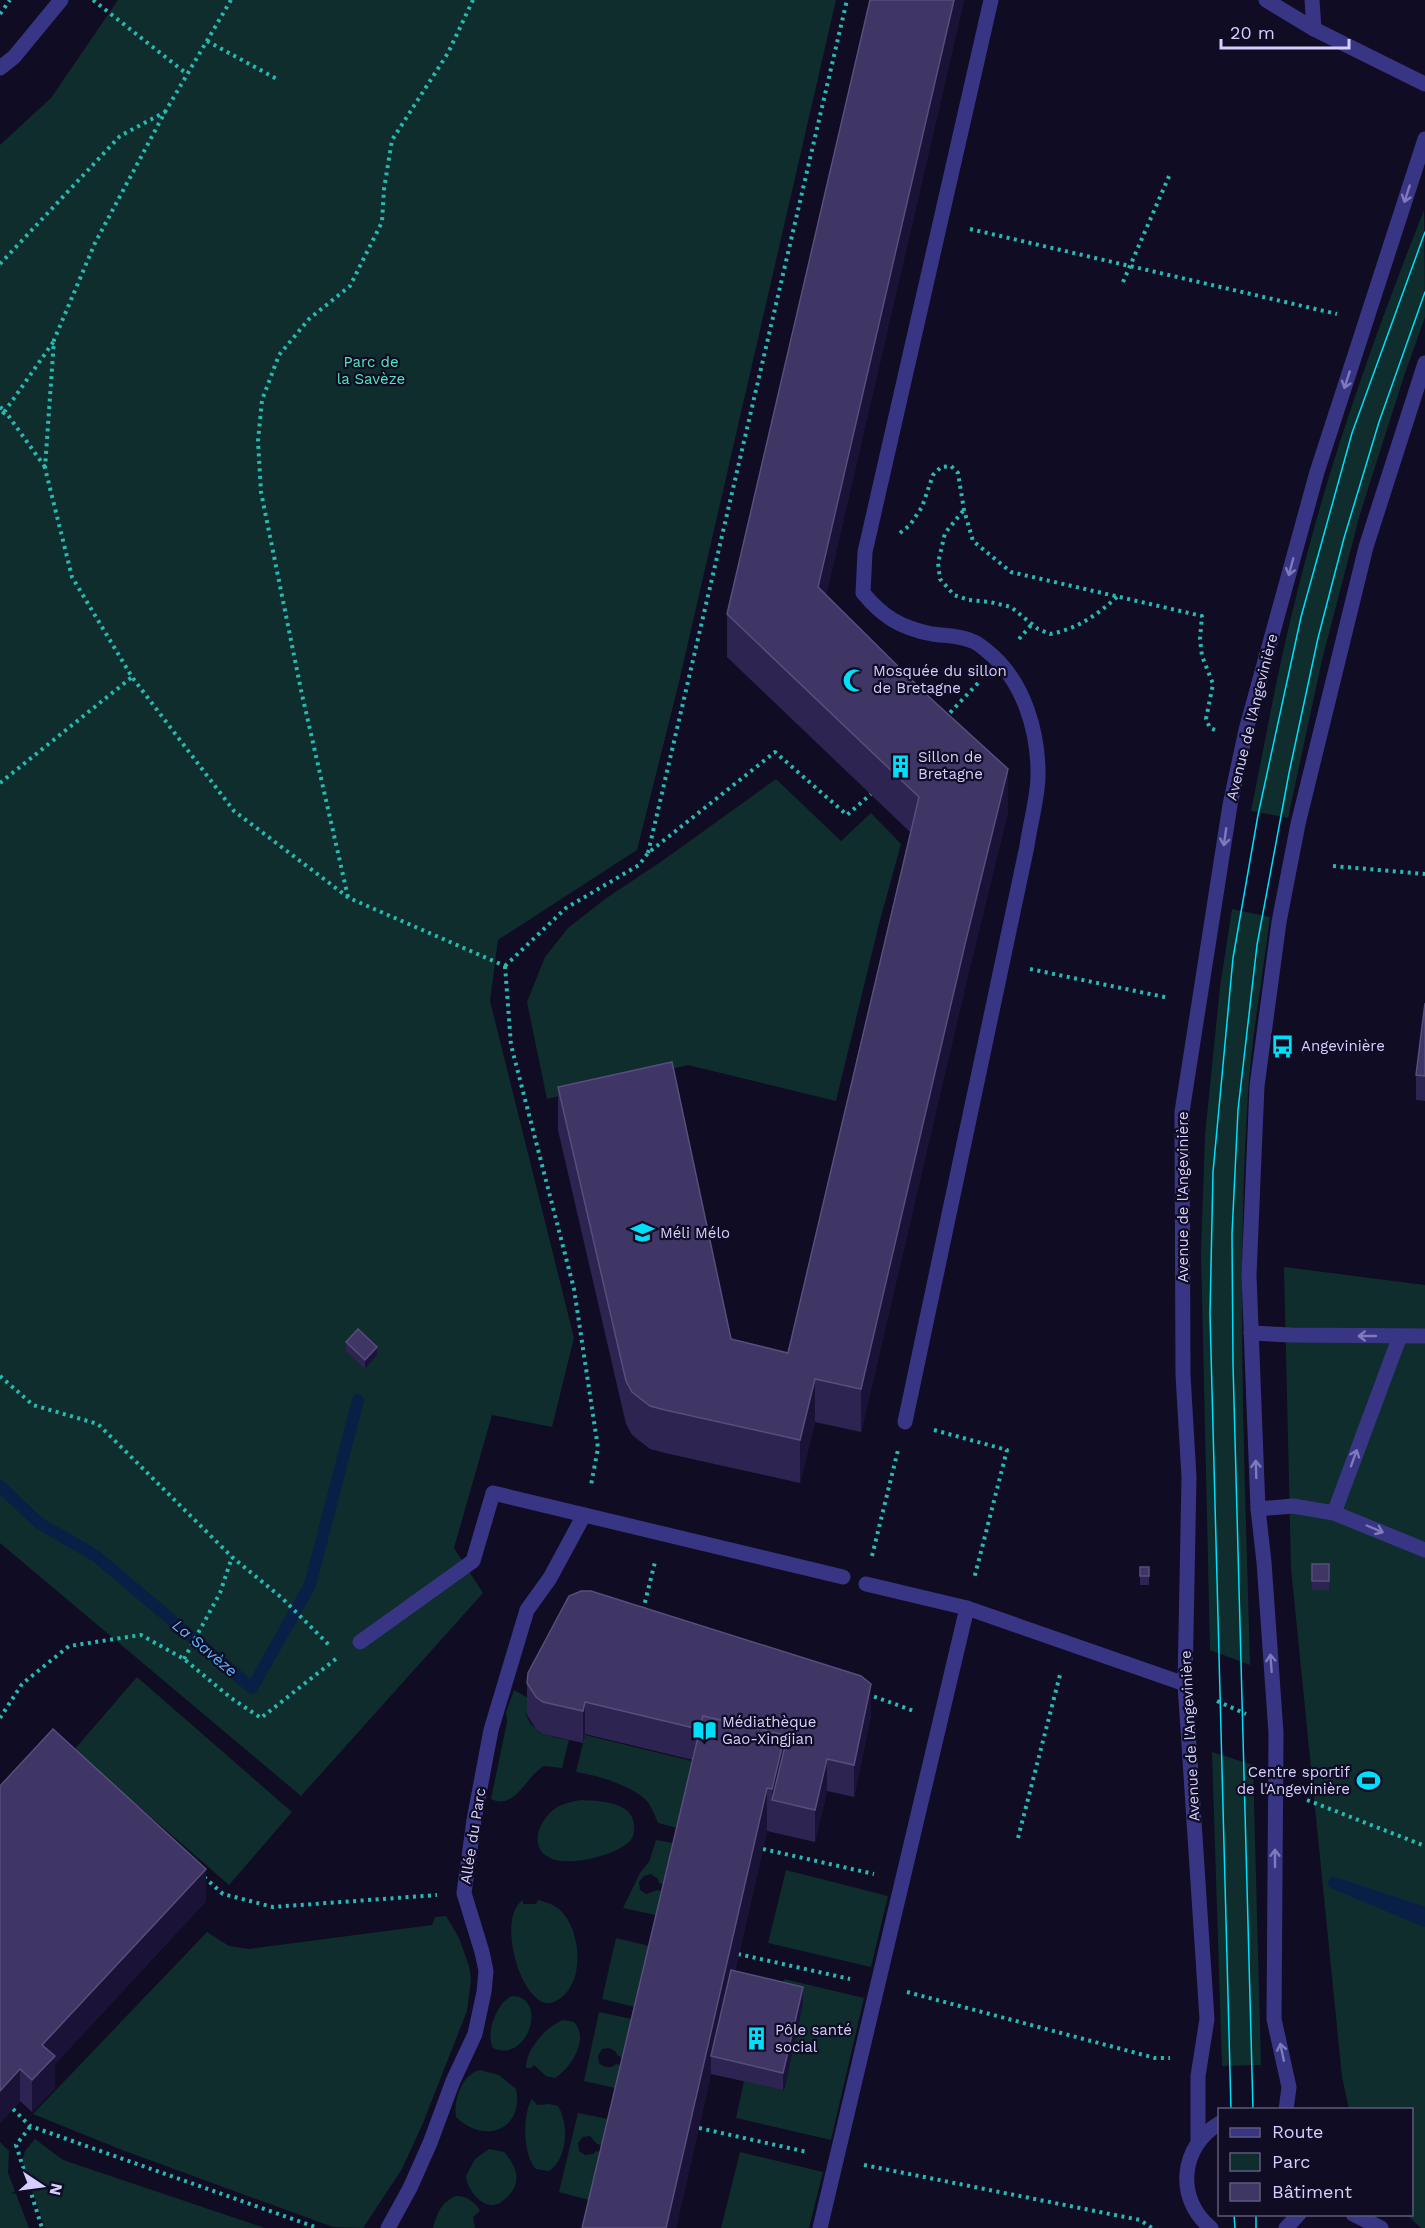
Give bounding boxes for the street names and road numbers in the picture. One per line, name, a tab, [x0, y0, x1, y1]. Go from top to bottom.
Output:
street label: Avenue de l'Angevinière	[1223, 632, 1281, 802]
street label: Avenue de l'Angevinière	[1174, 1111, 1192, 1283]
street label: Avenue de l'Angevinière	[1177, 1650, 1203, 1822]
street label: Allée du Parc	[457, 1787, 489, 1885]

